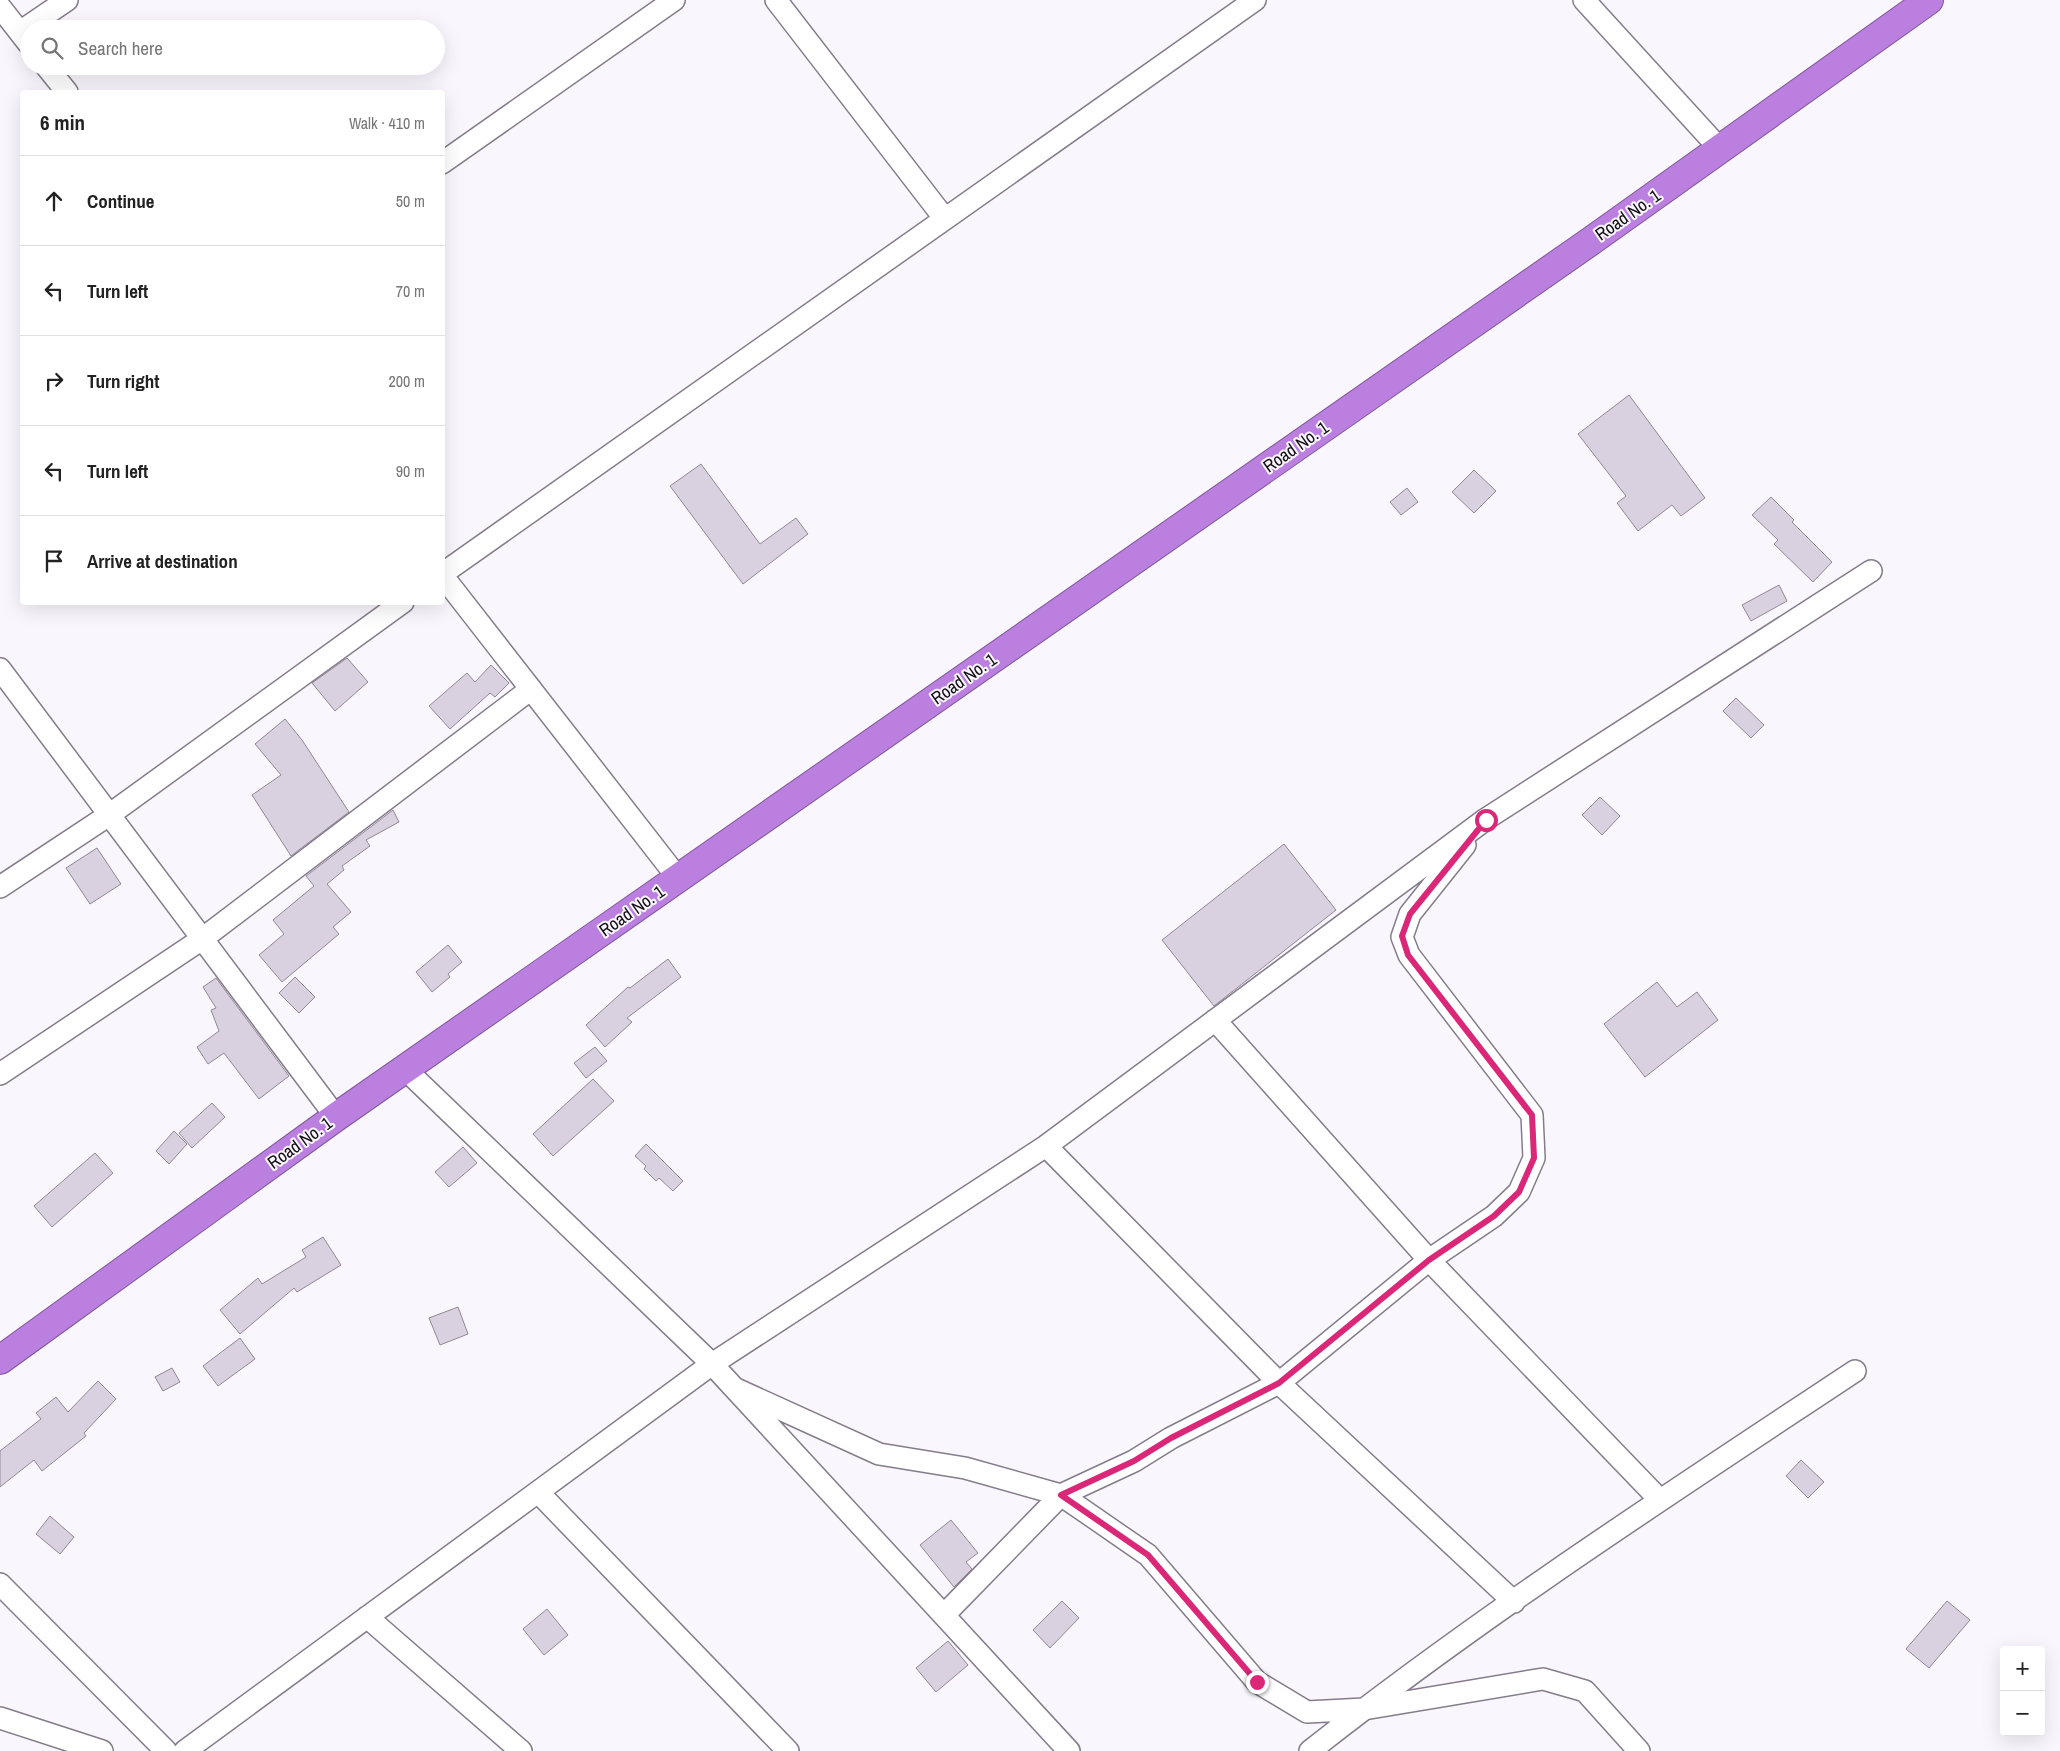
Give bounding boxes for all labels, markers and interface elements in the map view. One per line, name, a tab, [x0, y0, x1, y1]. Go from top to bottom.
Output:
search box	[20, 20, 445, 75]
icon: search	[38, 34, 66, 62]
text: Search here	[78, 35, 163, 61]
text: 6 min	[40, 108, 85, 137]
text: Walk · 410 m	[349, 112, 425, 134]
street label: Road No. 1	[1590, 182, 1666, 246]
icon: ahead	[40, 187, 68, 215]
text: Continue	[87, 188, 155, 214]
text: 50 m	[396, 190, 425, 212]
icon: left	[40, 277, 68, 305]
text: Turn left	[87, 278, 148, 304]
text: 70 m	[396, 280, 425, 302]
icon: right	[40, 367, 68, 395]
text: Turn right	[87, 368, 159, 394]
text: 200 m	[389, 370, 425, 392]
street label: Road No. 1	[1258, 414, 1334, 478]
icon: left	[40, 457, 68, 485]
text: Turn left	[87, 458, 148, 484]
text: 90 m	[396, 460, 425, 482]
icon: arrive	[40, 547, 68, 575]
text: Arrive at destination	[87, 548, 238, 574]
street label: Road No. 1	[926, 646, 1002, 710]
route start	[1475, 809, 1498, 832]
street label: Road No. 1	[594, 878, 670, 942]
street label: Road No. 1	[262, 1110, 338, 1175]
map controls	[2000, 1646, 2045, 1736]
button: +	[2000, 1646, 2045, 1691]
route end	[1246, 1671, 1269, 1694]
button: −	[2000, 1691, 2045, 1736]

